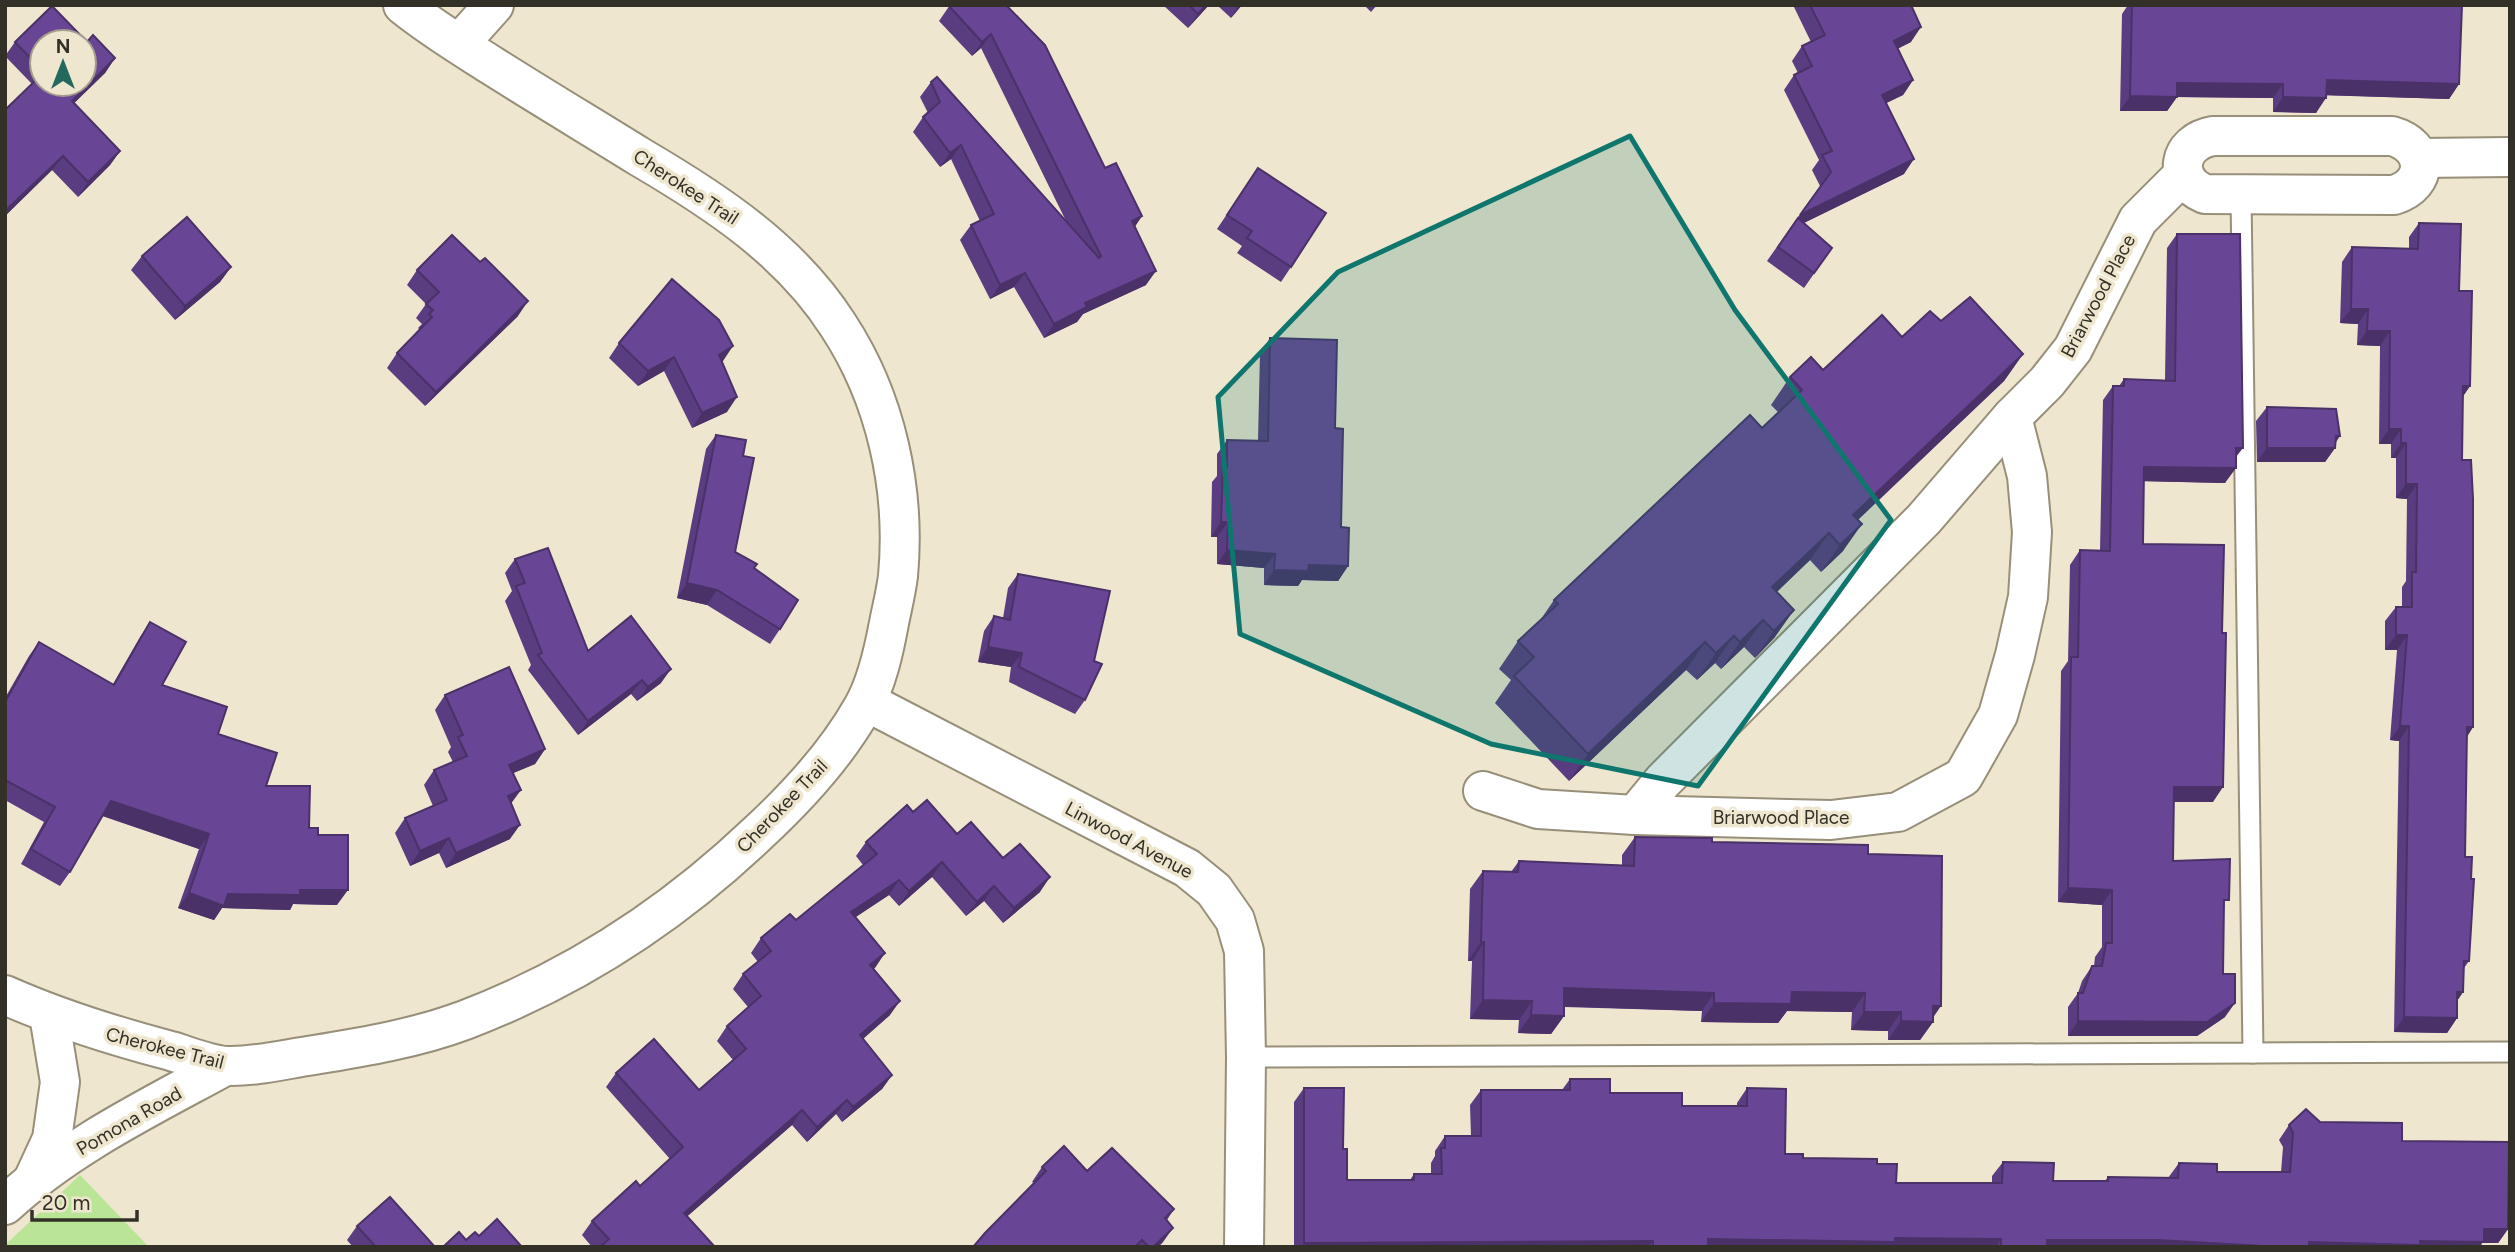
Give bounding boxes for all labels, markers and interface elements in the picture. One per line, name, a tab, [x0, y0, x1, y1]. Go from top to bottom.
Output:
north arrow	[28, 28, 98, 98]
text: N	[56, 35, 70, 58]
street label: Cherokee Trail	[629, 144, 743, 230]
street label: Briarwood Place	[2056, 230, 2140, 362]
street label: Cherokee Trail	[732, 755, 832, 857]
street label: Linwood Avenue	[1061, 797, 1197, 883]
street label: Briarwood Place	[1713, 806, 1849, 829]
street label: Cherokee Trail	[104, 1022, 226, 1074]
street label: Pomona Road	[72, 1082, 186, 1160]
scale bar	[32, 1178, 136, 1222]
text: 20 m	[42, 1190, 90, 1215]

